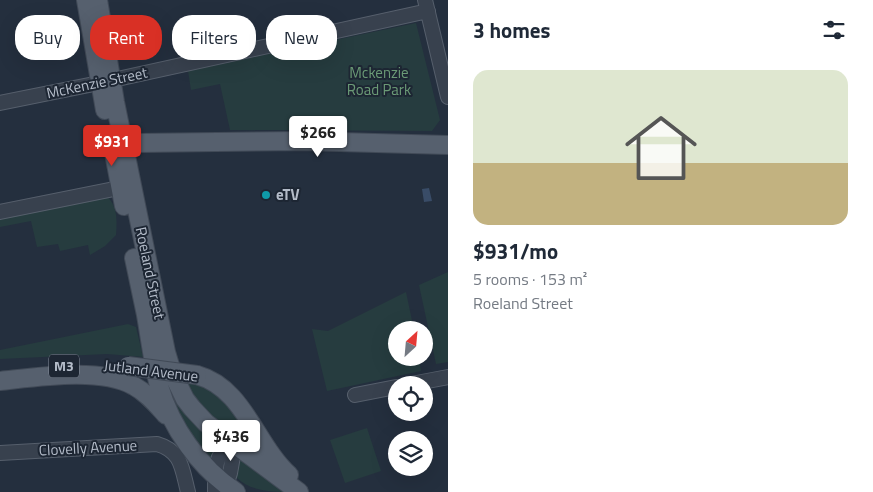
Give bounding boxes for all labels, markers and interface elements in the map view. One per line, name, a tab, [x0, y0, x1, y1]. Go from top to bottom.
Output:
text: 3 homes	[473, 14, 550, 46]
chip: Buy	[15, 15, 80, 60]
chip: Rent	[90, 15, 162, 60]
chip: Filters	[172, 15, 256, 60]
chip: New	[266, 15, 337, 60]
icon: filters	[820, 16, 848, 44]
street label: McKenzie Street	[44, 60, 150, 104]
park label: Mckenzie Road Park	[347, 61, 411, 101]
icon: home	[616, 103, 706, 193]
pin: $266	[288, 116, 348, 158]
text: $266	[300, 120, 336, 144]
pin: $931	[82, 124, 142, 167]
text: $931	[94, 129, 130, 153]
place label: eTV	[276, 183, 300, 206]
marker: eTV	[260, 189, 272, 201]
street label: Roeland Street	[130, 225, 172, 322]
text: $931/mo	[473, 235, 558, 267]
text: 5 rooms · 153 m²	[473, 267, 587, 291]
text: Roeland Street	[473, 291, 573, 315]
north arrow	[388, 321, 432, 366]
map controls	[388, 321, 433, 476]
street label: Jutland Avenue	[103, 353, 199, 388]
road number: M3	[49, 354, 79, 378]
button: locate	[388, 376, 433, 421]
pin: $436	[201, 420, 261, 462]
text: $436	[213, 424, 249, 448]
button: layers	[388, 431, 433, 476]
street label: Clovelly Avenue	[38, 433, 138, 462]

